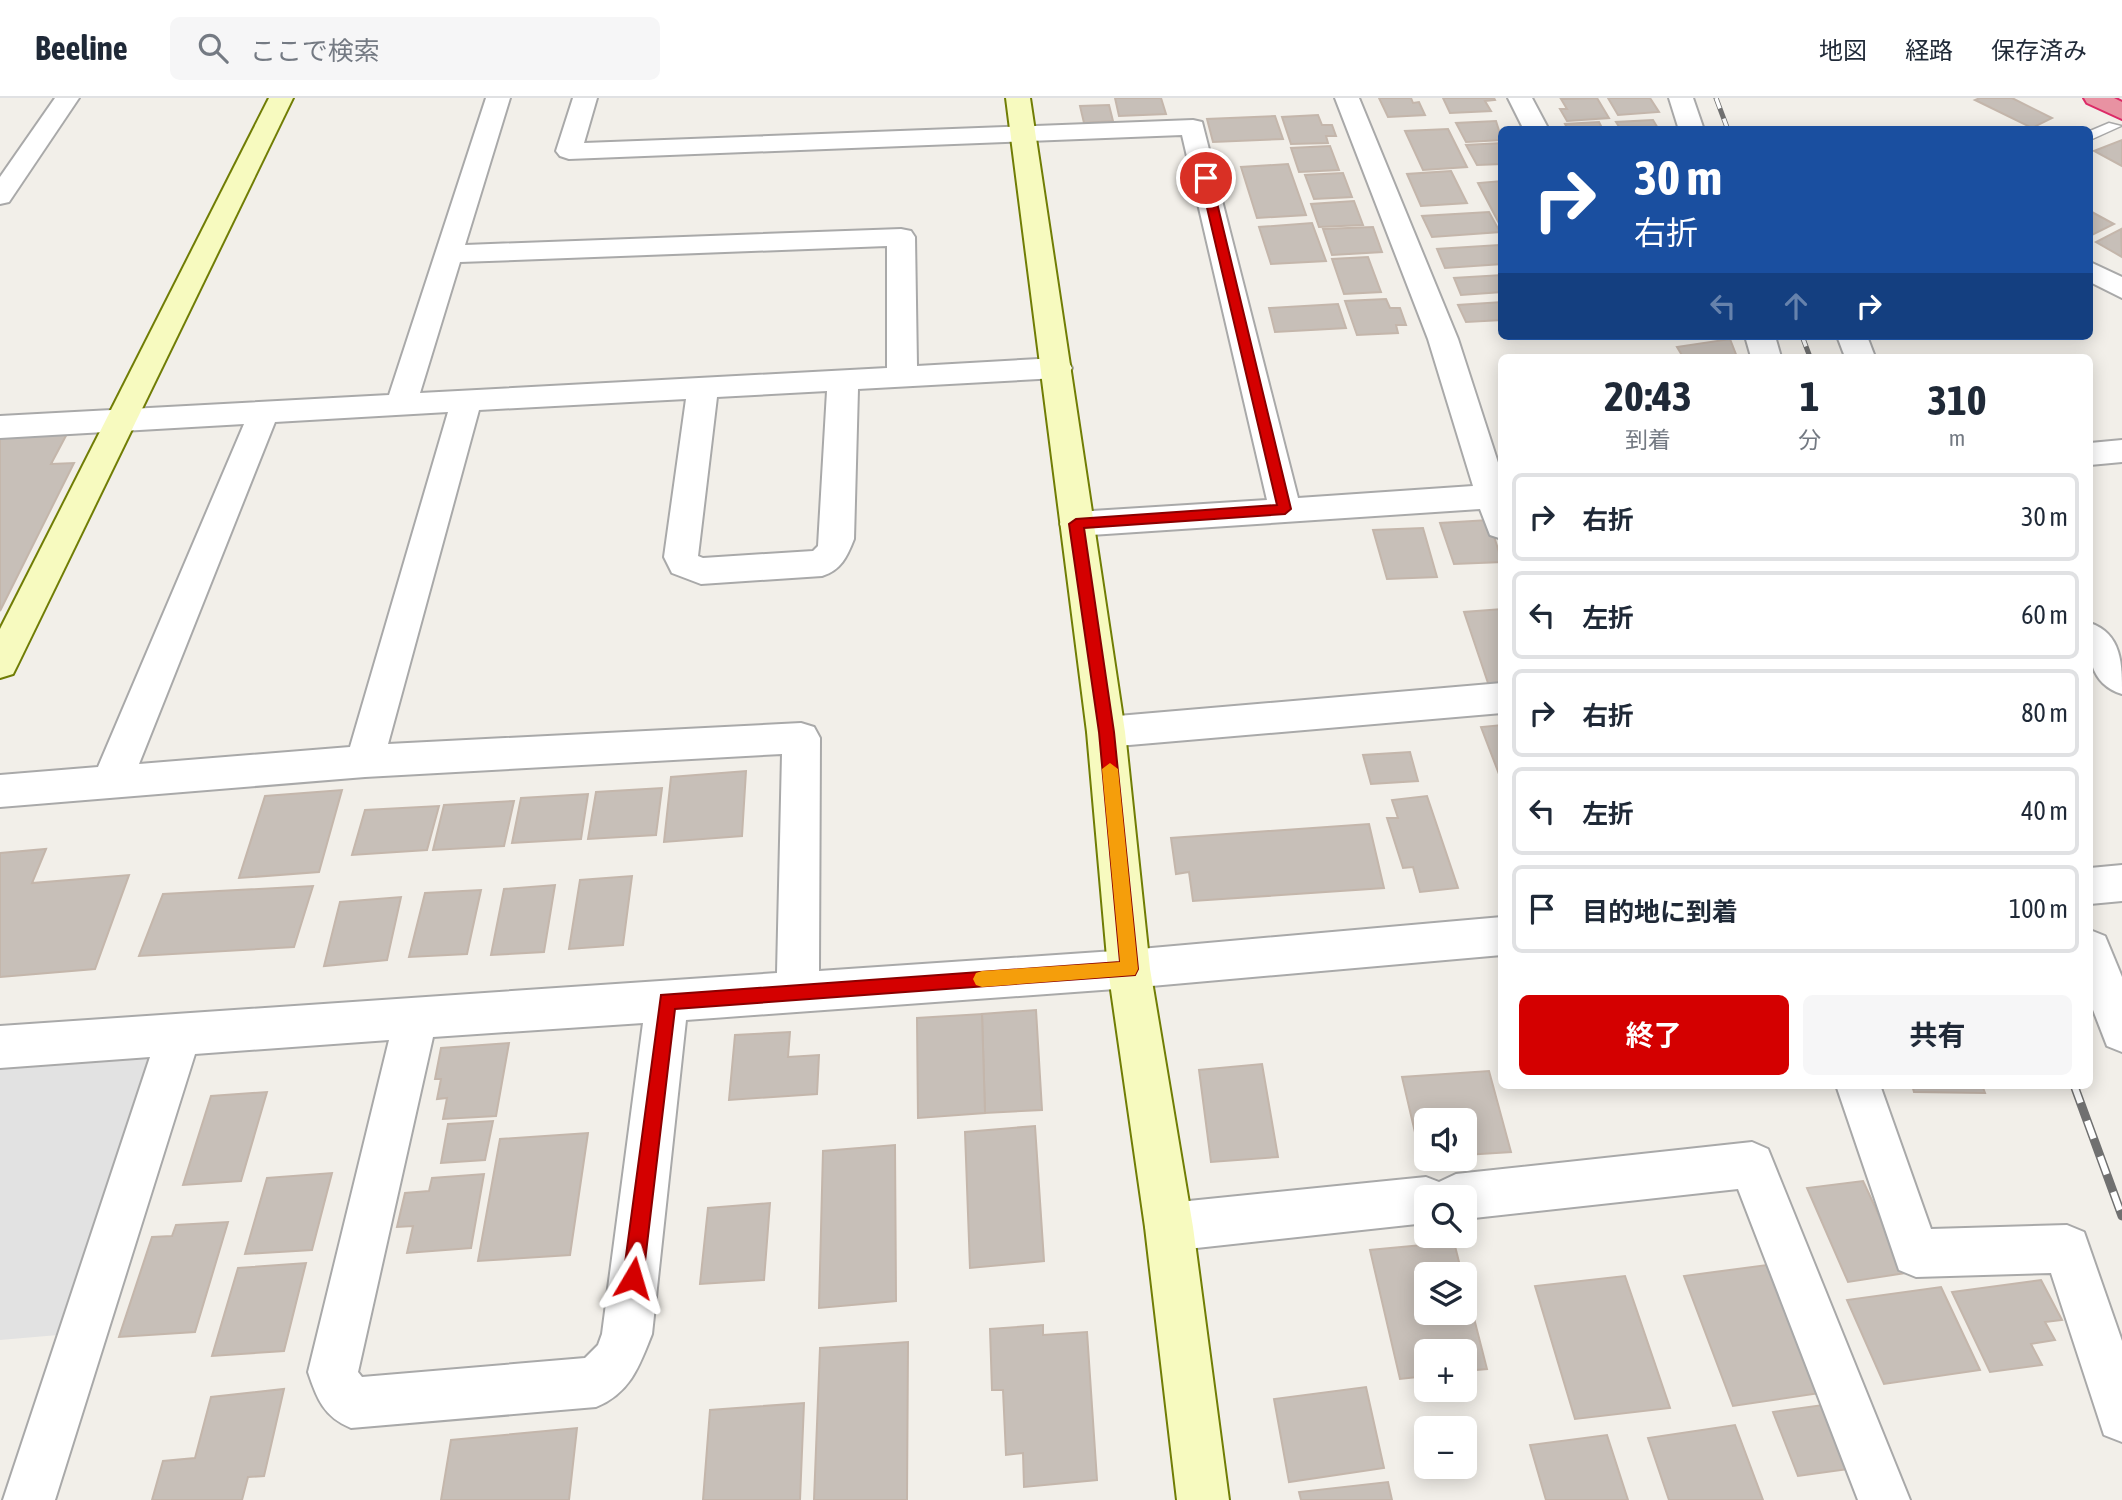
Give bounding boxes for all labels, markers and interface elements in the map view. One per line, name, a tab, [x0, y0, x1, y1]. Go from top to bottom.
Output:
search box	[170, 17, 660, 80]
text: Beeline	[35, 29, 128, 67]
icon: search	[194, 29, 232, 67]
text: ここで検索	[250, 36, 380, 66]
text: 地図	[1819, 37, 1867, 64]
text: 経路	[1905, 37, 1953, 64]
text: 保存済み	[1991, 37, 2087, 64]
pin	[1176, 148, 1236, 208]
text: 30 m	[1634, 149, 1722, 205]
icon: right	[1519, 154, 1610, 245]
icon: arrive	[1187, 159, 1225, 197]
text: 右折	[1634, 214, 1698, 251]
icon: left	[1704, 287, 1742, 325]
icon: ahead	[1777, 287, 1815, 325]
icon: right	[1850, 287, 1888, 325]
text: 20:43	[1604, 372, 1692, 420]
text: 1	[1800, 372, 1819, 420]
text: 310	[1927, 376, 1987, 424]
text: m	[1949, 425, 1965, 451]
text: 到着	[1625, 427, 1671, 453]
text: 分	[1798, 427, 1821, 453]
icon: right	[1523, 498, 1561, 536]
text: 30 m	[2021, 502, 2068, 532]
text: 右折	[1582, 505, 1634, 535]
icon: left	[1523, 596, 1561, 634]
text: 60 m	[2021, 600, 2068, 630]
text: 左折	[1582, 603, 1634, 633]
icon: right	[1523, 694, 1561, 732]
text: 80 m	[2021, 698, 2068, 728]
text: 右折	[1582, 701, 1634, 731]
icon: left	[1523, 792, 1561, 830]
text: 40 m	[2021, 796, 2068, 826]
text: 左折	[1582, 799, 1634, 829]
icon: arrive	[1523, 890, 1561, 928]
text: 100 m	[2009, 894, 2068, 924]
text: 目的地に到着	[1582, 897, 1738, 927]
button: 終了	[1519, 995, 1789, 1075]
button: 共有	[1803, 995, 2072, 1075]
map controls	[1414, 1108, 1477, 1479]
button: sound	[1414, 1108, 1477, 1171]
button: search	[1414, 1185, 1477, 1248]
position arrow	[596, 1241, 670, 1315]
button: layers	[1414, 1262, 1477, 1325]
button: +	[1414, 1339, 1477, 1402]
button: −	[1414, 1416, 1477, 1479]

